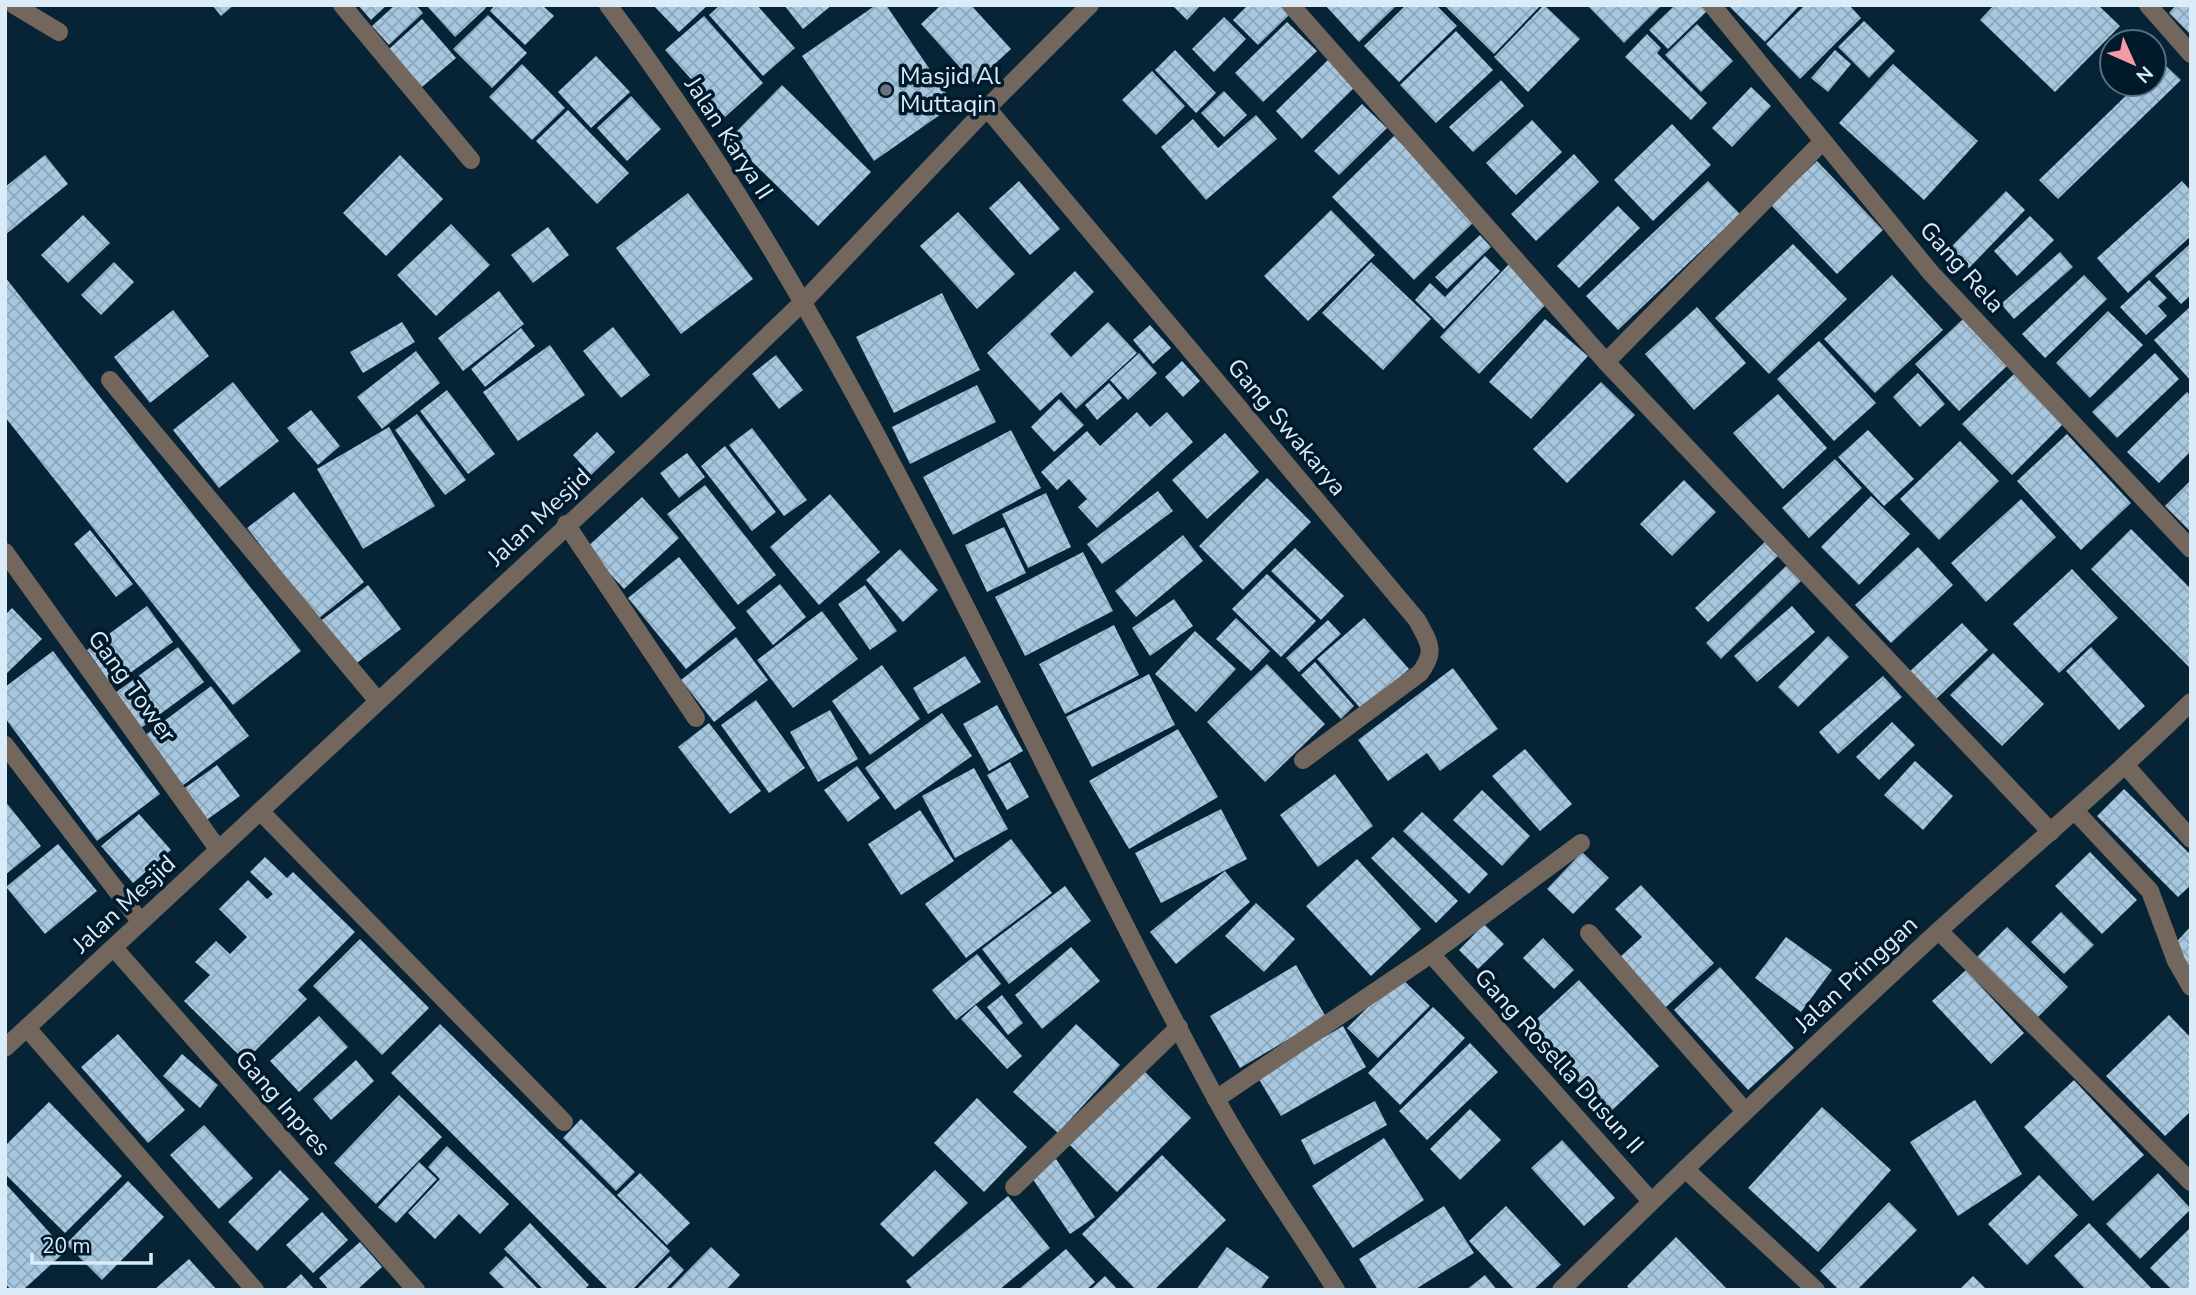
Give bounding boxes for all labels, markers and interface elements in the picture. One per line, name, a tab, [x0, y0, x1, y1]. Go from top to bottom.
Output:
north arrow	[2098, 28, 2168, 98]
place label: Masjid Al Muttaqin	[900, 60, 1001, 120]
text: N	[2130, 60, 2159, 89]
street label: Jalan Karya II	[677, 70, 781, 206]
marker: Masjid Al Muttaqin	[878, 82, 894, 98]
street label: Gang Rela	[1913, 215, 2011, 319]
street label: Gang Swakarya	[1220, 352, 1354, 502]
street label: Jalan Mesjid	[480, 461, 598, 574]
street label: Gang Tower	[81, 624, 184, 749]
street label: Jalan Mesjid	[65, 848, 183, 961]
street label: Jalan Pringgan	[1787, 909, 1924, 1040]
street label: Gang Rosella Dusun II	[1467, 962, 1651, 1160]
street label: Gang Inpres	[228, 1043, 338, 1163]
scale bar	[32, 1222, 150, 1266]
text: 20 m	[42, 1232, 91, 1260]

